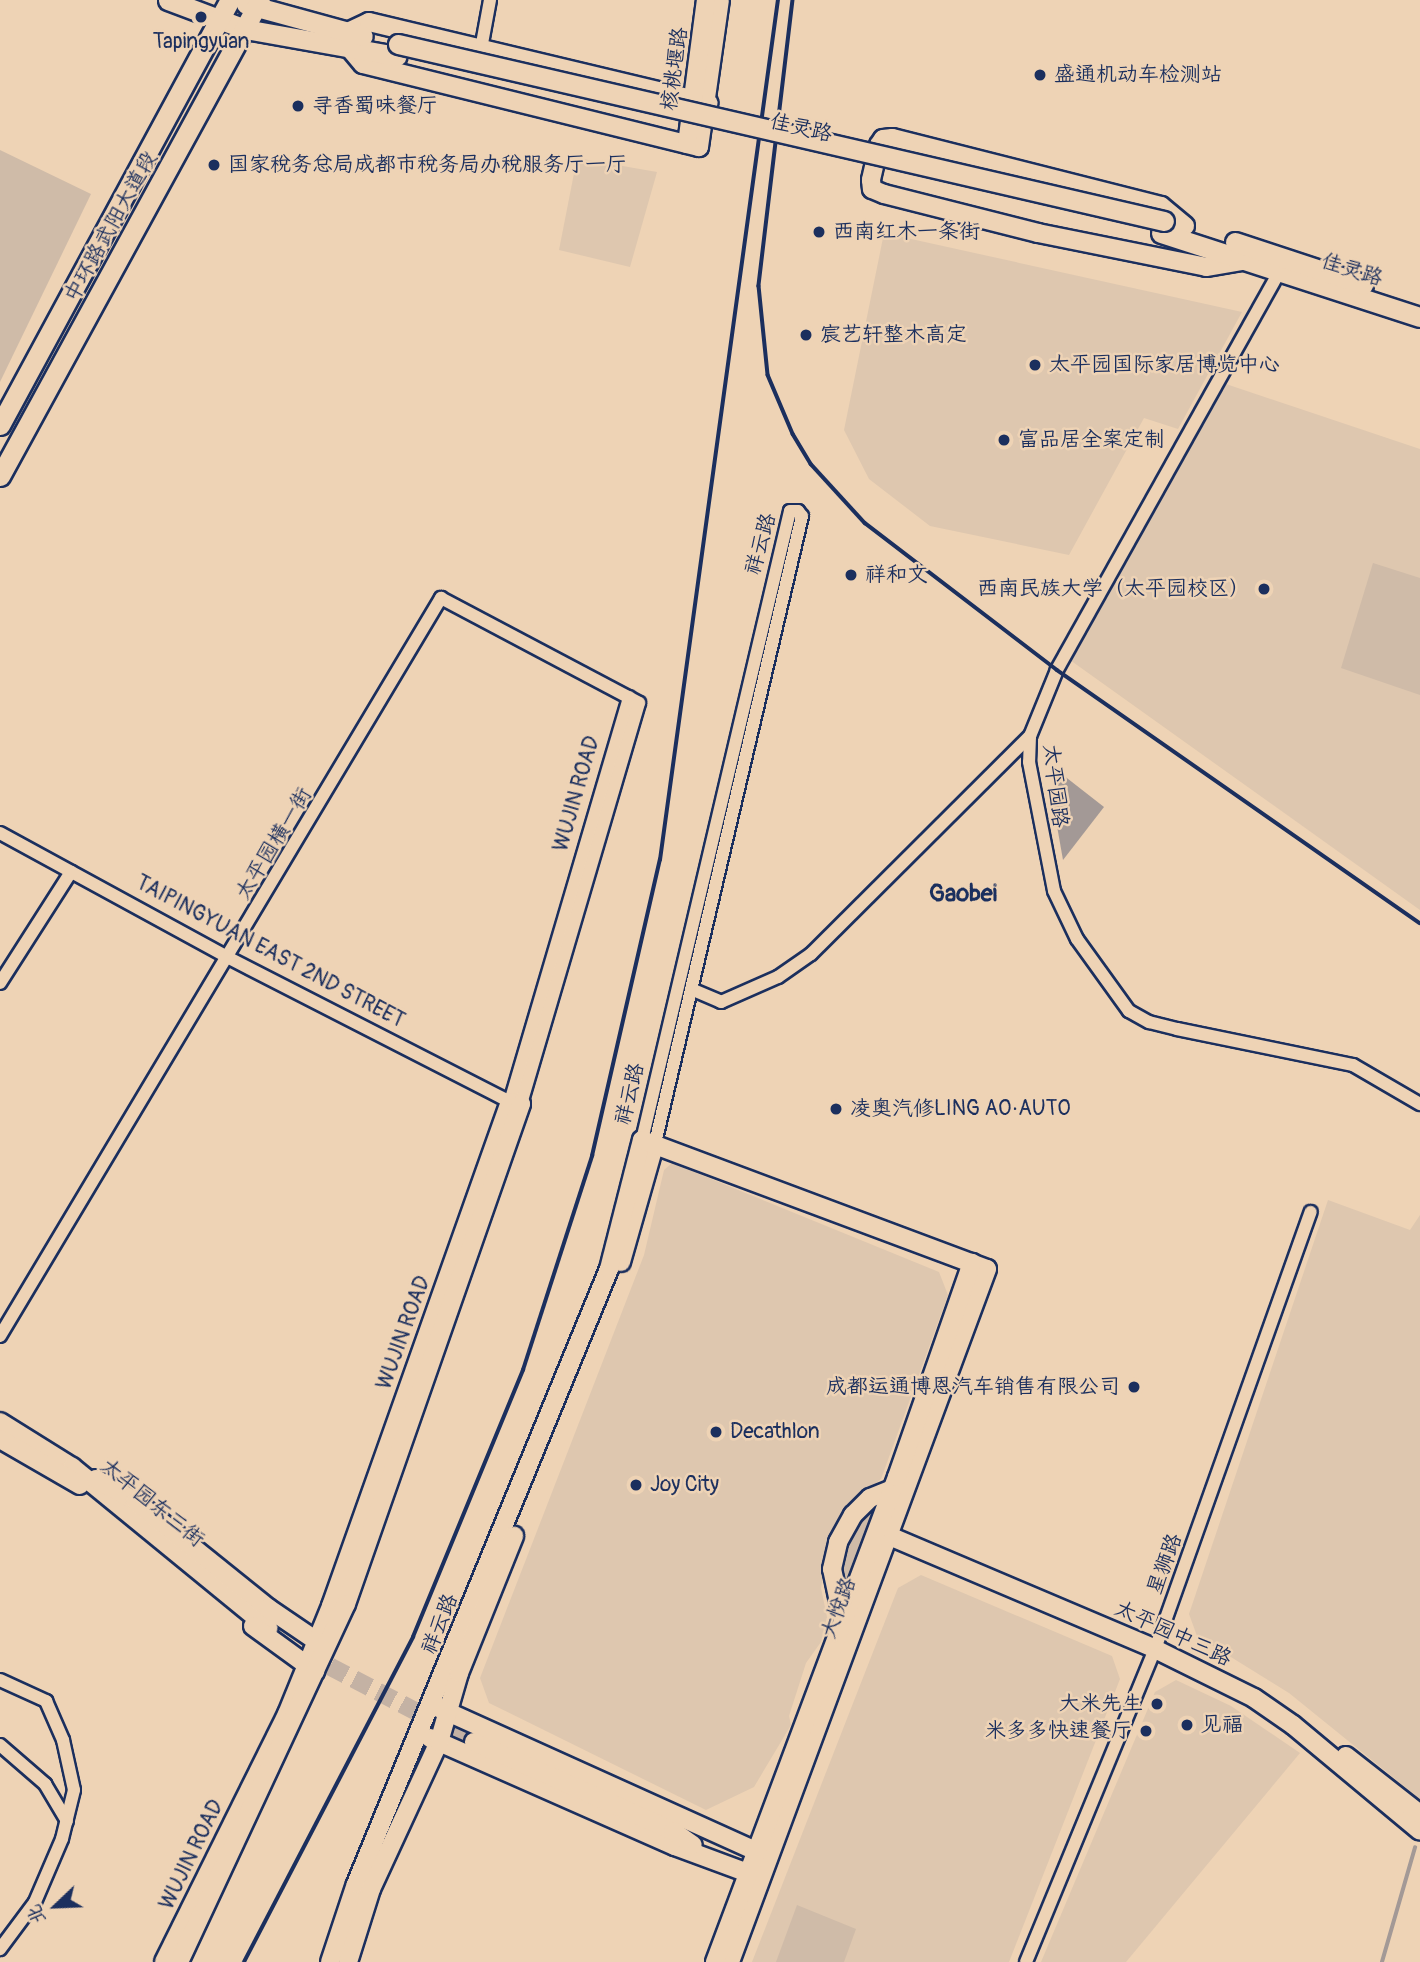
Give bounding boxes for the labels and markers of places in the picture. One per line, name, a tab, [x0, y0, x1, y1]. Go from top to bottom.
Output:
marker: Tapingyuan	[191, 7, 211, 27]
place label: Tapingyuan	[153, 29, 249, 55]
place label: 盛通机动车检测站	[1054, 62, 1222, 88]
marker: 盛通机动车检测站	[1032, 67, 1048, 83]
place label: 寻香蜀味餐厅	[312, 93, 438, 119]
marker: 寻香蜀味餐厅	[290, 98, 306, 114]
place label: 国家税务总局成都市税务局办税服务厅一厅	[228, 152, 627, 178]
marker: 国家税务总局成都市税务局办税服务厅一厅	[206, 157, 222, 173]
place label: 西南红木一条街	[833, 219, 980, 245]
marker: 西南红木一条街	[811, 224, 827, 240]
place label: 宸艺轩整木高定	[820, 322, 967, 348]
marker: 宸艺轩整木高定	[798, 327, 814, 343]
place label: 太平园国际家居博览中心	[1049, 352, 1280, 378]
marker: 太平园国际家居博览中心	[1027, 357, 1043, 373]
place label: 富品居全案定制	[1018, 427, 1165, 453]
marker: 富品居全案定制	[996, 432, 1012, 448]
place label: 祥和文	[865, 562, 928, 588]
marker: 祥和文	[843, 567, 859, 583]
place label: 西南民族大学（太平园校区）	[977, 576, 1250, 602]
marker: 西南民族大学（太平园校区）	[1256, 581, 1272, 597]
place label: 凌奥汽修LING AO·AUTO	[850, 1096, 1071, 1122]
marker: 凌奥汽修LING AO·AUTO	[828, 1101, 844, 1117]
place label: 成都运通博恩汽车销售有限公司	[826, 1374, 1120, 1400]
marker: 成都运通博恩汽车销售有限公司	[1126, 1379, 1142, 1395]
place label: Decathlon	[730, 1419, 820, 1445]
marker: Decathlon	[708, 1424, 724, 1440]
place label: Joy City	[650, 1472, 719, 1498]
marker: Joy City	[628, 1477, 644, 1493]
place label: 大米先生	[1059, 1691, 1143, 1717]
marker: 大米先生	[1149, 1696, 1165, 1712]
place label: 见福	[1201, 1712, 1243, 1738]
marker: 见福	[1179, 1717, 1195, 1733]
place label: 米多多快速餐厅	[985, 1718, 1132, 1744]
marker: 米多多快速餐厅	[1138, 1723, 1154, 1739]

